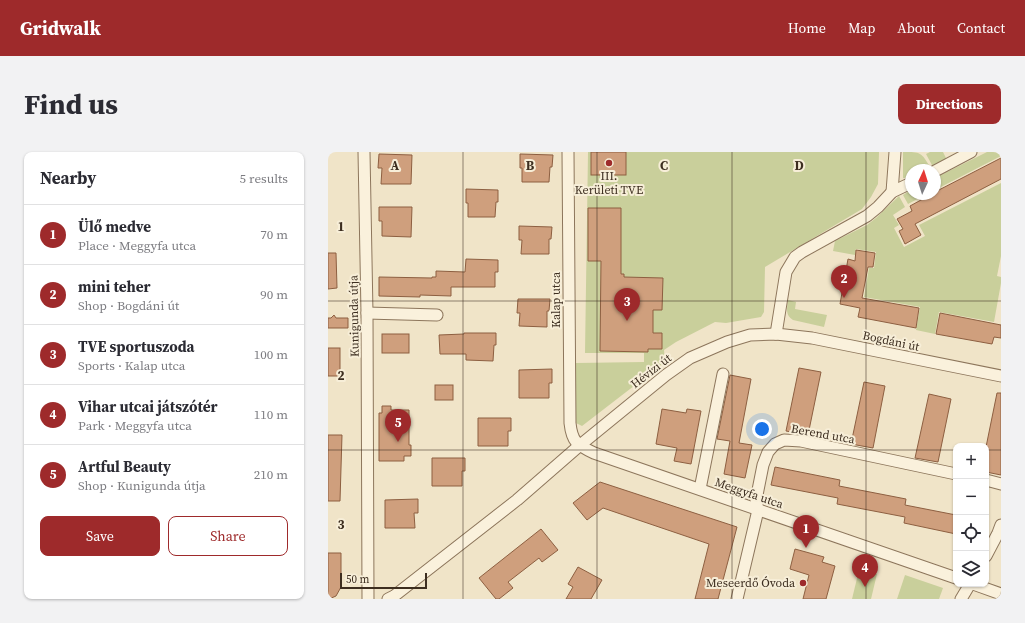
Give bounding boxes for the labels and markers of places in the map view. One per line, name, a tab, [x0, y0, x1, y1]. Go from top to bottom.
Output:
marker: III. Kerületi TVE	[604, 158, 614, 168]
place label: III. Kerületi TVE	[575, 168, 643, 198]
pin: 2	[831, 265, 857, 298]
pin: 3	[614, 288, 640, 321]
pin: 5	[385, 409, 411, 442]
pin: 1	[793, 515, 819, 548]
pin: 4	[852, 554, 878, 587]
place label: Meseerdő Óvoda	[706, 575, 796, 591]
marker: Meseerdő Óvoda	[798, 578, 808, 588]

